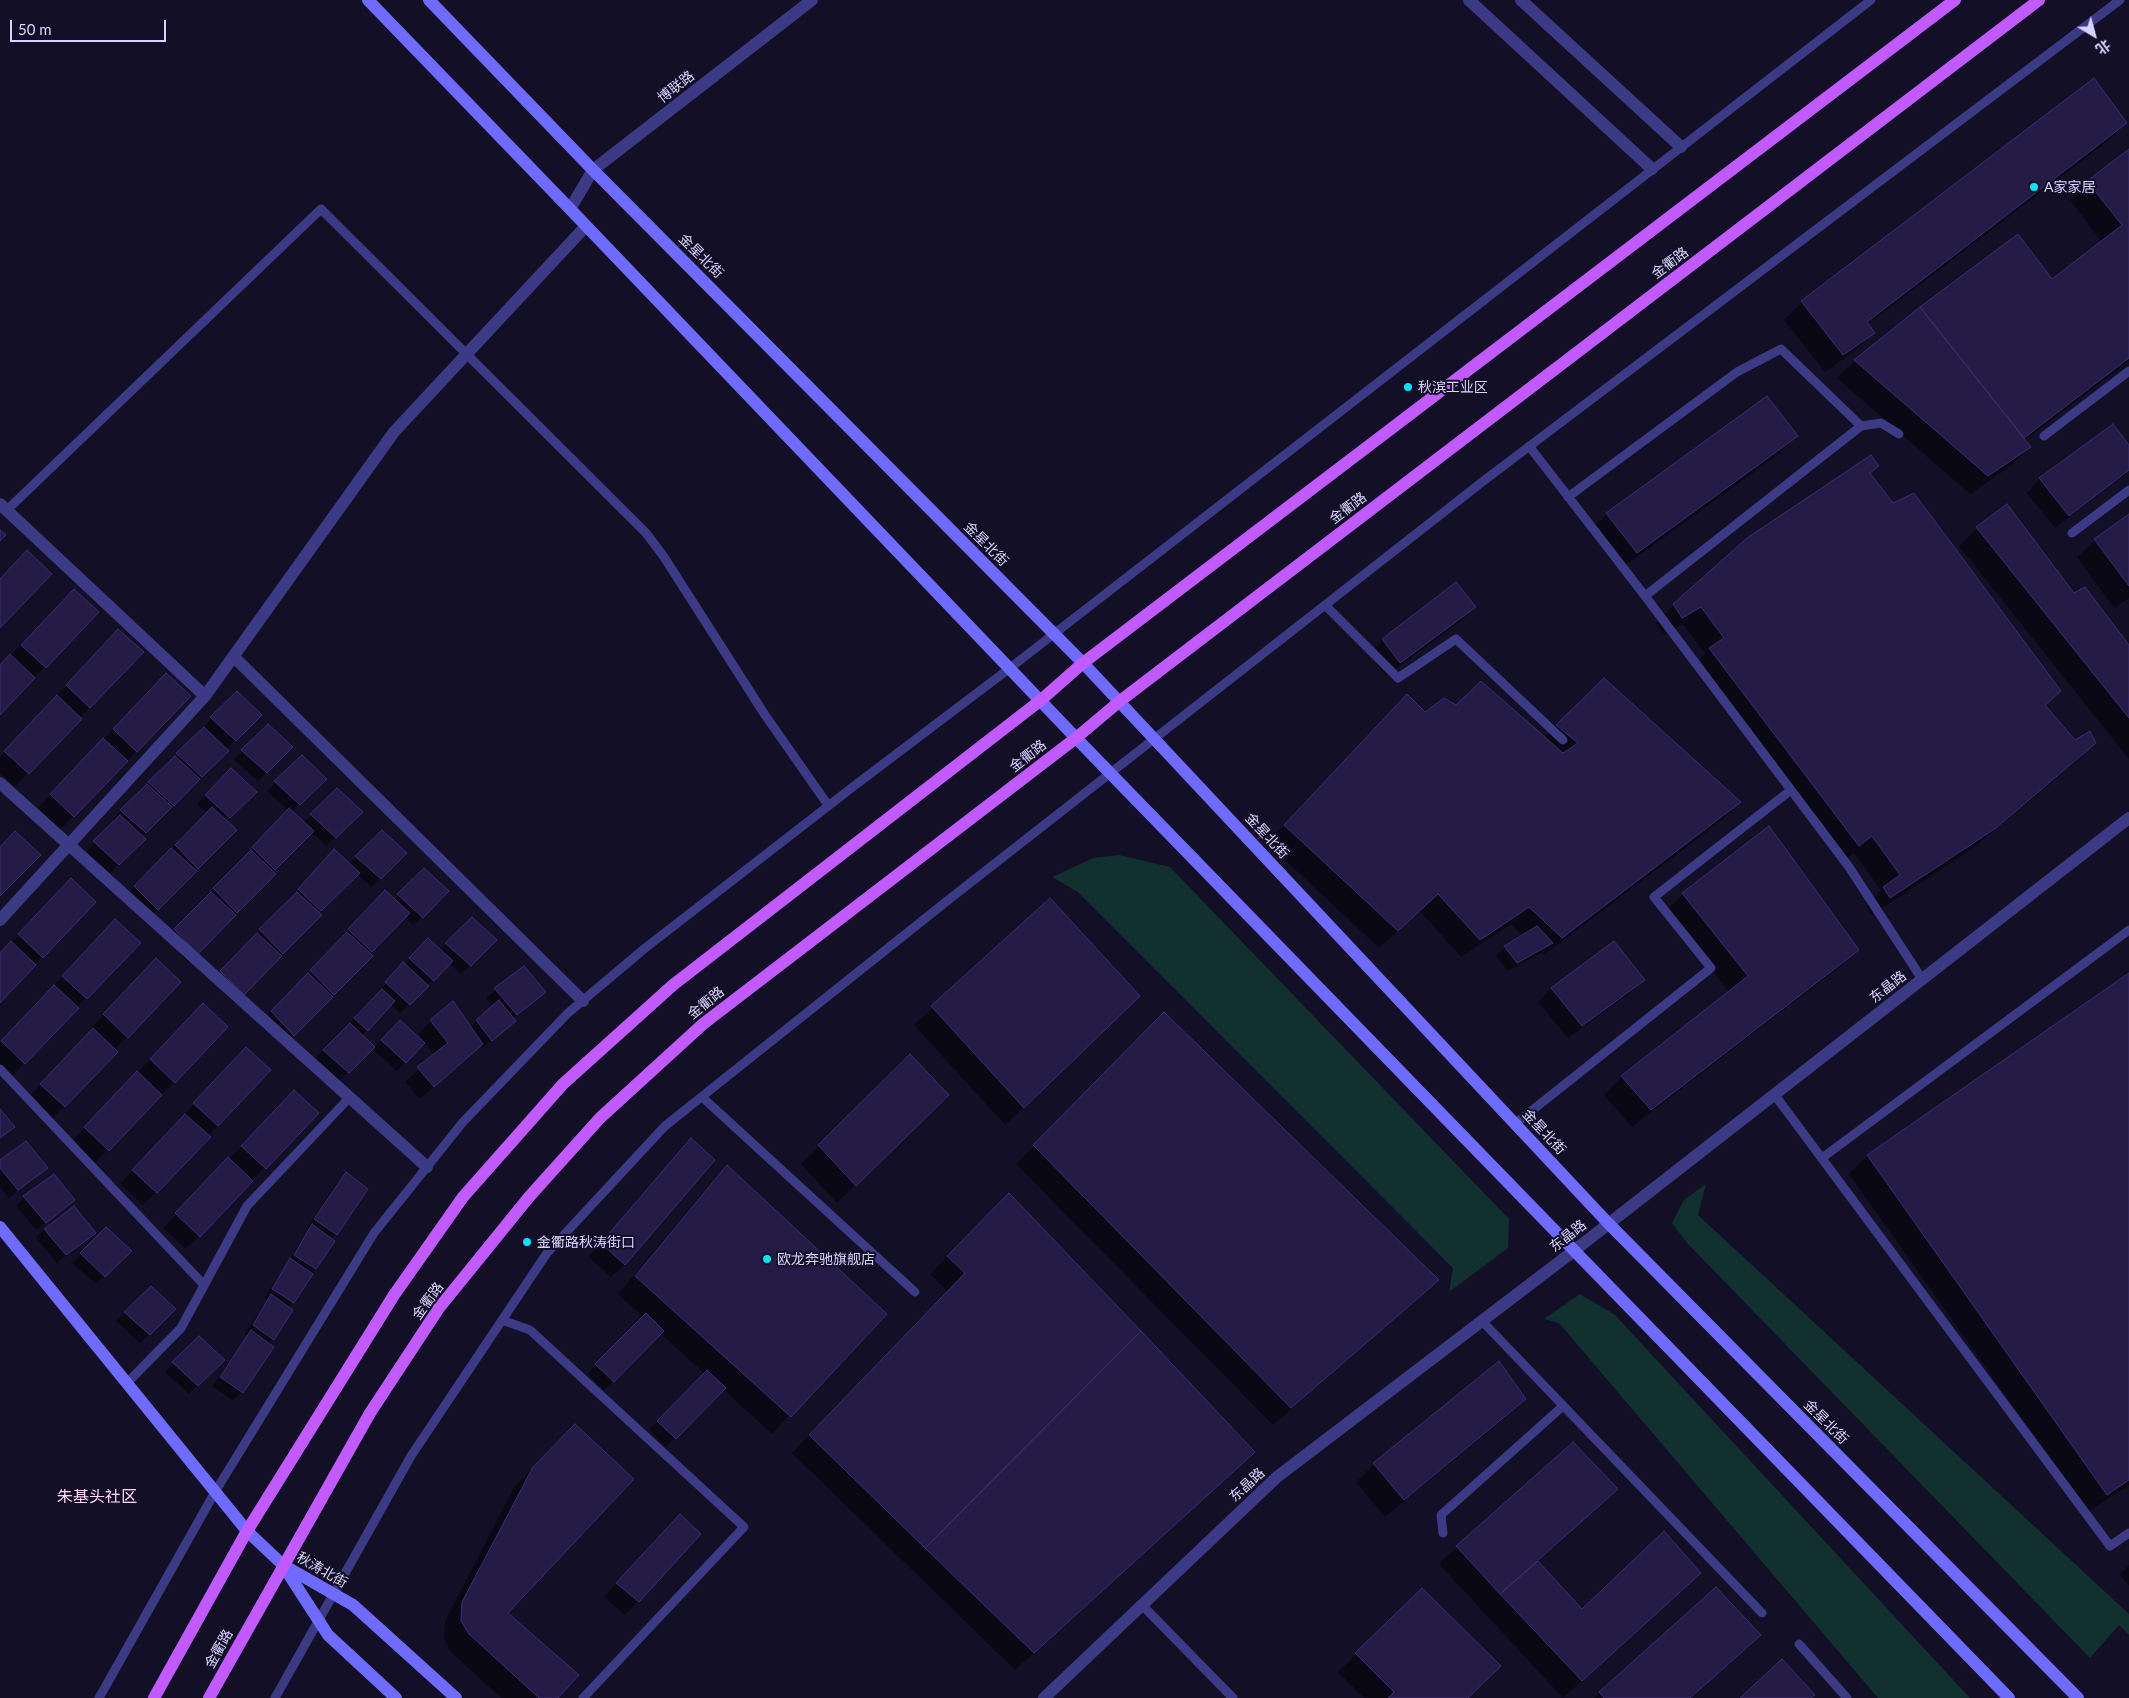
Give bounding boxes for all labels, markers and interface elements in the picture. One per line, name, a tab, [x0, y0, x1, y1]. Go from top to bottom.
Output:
scale bar	[12, 10, 169, 42]
north arrow	[2069, 10, 2119, 60]
text: 50 m	[18, 20, 52, 38]
text: 北	[2093, 36, 2114, 58]
street label: 博联路	[654, 67, 698, 107]
place label: A家家居	[2044, 179, 2095, 195]
marker: A家家居	[2028, 181, 2040, 193]
street label: 金星北街	[675, 230, 727, 282]
street label: 金衢路	[1648, 244, 1692, 282]
place label: 秋滨工业区	[1418, 379, 1488, 395]
marker: 秋滨工业区	[1402, 381, 1414, 393]
street label: 金衢路	[1326, 489, 1370, 527]
street label: 金星北街	[960, 518, 1012, 570]
street label: 金衢路	[1006, 736, 1050, 776]
street label: 金星北街	[1242, 810, 1292, 862]
street label: 东晶路	[1866, 967, 1910, 1007]
street label: 金衢路	[684, 983, 728, 1023]
street label: 金星北街	[1519, 1106, 1569, 1158]
street label: 东晶路	[1546, 1216, 1590, 1256]
place label: 金衢路秋涛街口	[537, 1234, 635, 1250]
marker: 金衢路秋涛街口	[521, 1236, 533, 1248]
place label: 欧龙奔驰旗舰店	[777, 1251, 875, 1267]
marker: 欧龙奔驰旗舰店	[761, 1253, 773, 1265]
street label: 金衢路	[409, 1279, 447, 1323]
street label: 金星北街	[1800, 1396, 1852, 1448]
street label: 东晶路	[1226, 1465, 1268, 1505]
district label: 朱基头社区	[57, 1487, 137, 1507]
street label: 秋涛北街	[294, 1549, 350, 1591]
street label: 金衢路	[201, 1627, 237, 1671]

